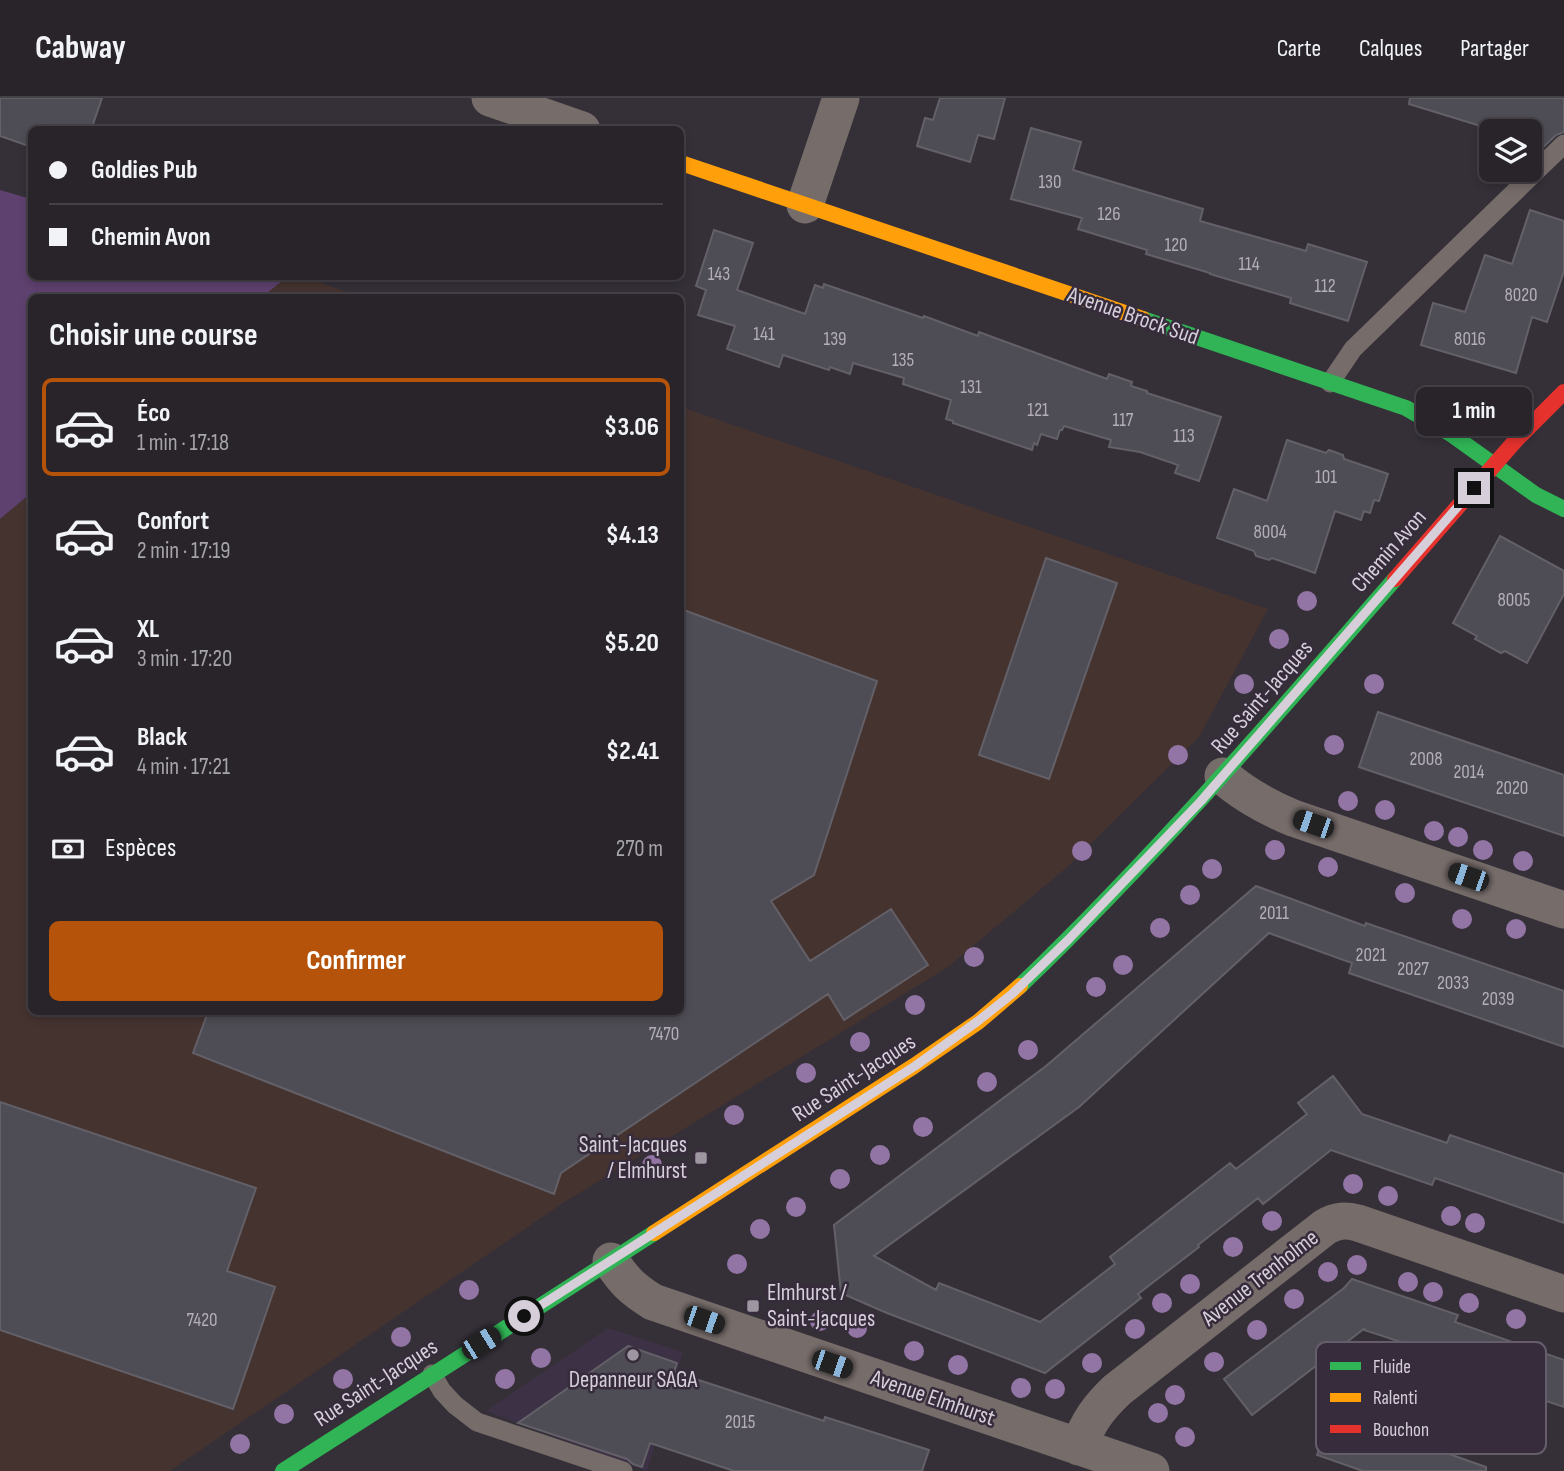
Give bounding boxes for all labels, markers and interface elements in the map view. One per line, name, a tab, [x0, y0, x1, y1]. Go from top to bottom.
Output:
text: Cabway	[35, 28, 126, 68]
text: Carte	[1277, 34, 1321, 63]
text: Calques	[1359, 34, 1422, 63]
text: Partager	[1460, 34, 1529, 63]
map controls	[1479, 119, 1542, 182]
button: layers	[1479, 119, 1542, 182]
text: Goldies Pub	[91, 155, 197, 186]
house number: 130	[1038, 171, 1062, 194]
house number: 126	[1097, 203, 1121, 226]
text: Chemin Avon	[91, 222, 211, 253]
house number: 120	[1164, 234, 1188, 257]
house number: 114	[1238, 253, 1260, 276]
house number: 143	[708, 263, 730, 286]
house number: 112	[1314, 275, 1336, 298]
street label: Avenue Brock Sud	[1063, 280, 1202, 351]
house number: 8020	[1504, 284, 1538, 307]
text: Choisir une course	[49, 316, 258, 355]
house number: 141	[753, 323, 775, 346]
house number: 139	[823, 328, 847, 351]
house number: 8016	[1454, 328, 1486, 351]
house number: 135	[892, 349, 914, 372]
house number: 131	[960, 376, 982, 399]
callout: 1 min	[1416, 386, 1532, 436]
icon: car	[53, 396, 116, 459]
text: 1 min	[1453, 397, 1495, 425]
text: Éco	[137, 398, 170, 429]
house number: 121	[1027, 399, 1049, 422]
house number: 117	[1113, 409, 1134, 432]
text: $3.06	[604, 412, 659, 443]
house number: 113	[1173, 425, 1195, 448]
text: 1 min · 17:18	[137, 429, 229, 457]
house number: 101	[1315, 466, 1337, 489]
route end	[1458, 472, 1490, 504]
icon: car	[53, 504, 116, 567]
street label: Chemin Avon	[1345, 504, 1433, 598]
text: Confort	[137, 506, 209, 537]
text: $4.13	[606, 520, 659, 551]
house number: 8004	[1253, 521, 1287, 544]
text: 2 min · 17:19	[137, 537, 231, 565]
house number: 8005	[1498, 589, 1530, 612]
icon: car	[53, 612, 116, 675]
text: XL	[137, 614, 159, 645]
text: $5.20	[604, 628, 659, 659]
street label: Rue Saint-Jacques	[1205, 634, 1319, 760]
text: 3 min · 17:20	[137, 645, 232, 673]
icon: car	[53, 720, 116, 783]
text: Black	[137, 722, 187, 753]
text: $2.41	[606, 736, 659, 767]
house number: 2008	[1409, 748, 1443, 771]
text: 4 min · 17:21	[137, 753, 230, 781]
house number: 2014	[1454, 761, 1484, 784]
house number: 2020	[1496, 777, 1528, 800]
car	[1290, 807, 1337, 841]
icon: cash	[49, 830, 87, 868]
text: Espèces	[105, 833, 176, 864]
text: 270 m	[616, 835, 663, 863]
car	[1445, 860, 1492, 894]
house number: 2011	[1259, 902, 1289, 925]
button: Confirmer	[49, 921, 663, 1001]
house number: 2021	[1356, 944, 1387, 967]
house number: 2027	[1397, 958, 1429, 981]
house number: 2033	[1437, 972, 1469, 995]
house number: 2039	[1482, 988, 1514, 1011]
house number: 7470	[649, 1023, 679, 1046]
street label: Rue Saint-Jacques	[787, 1028, 921, 1128]
place label: Saint-Jacques / Elmhurst	[579, 1131, 687, 1185]
marker: Saint-Jacques / Elmhurst	[693, 1150, 709, 1166]
street label: Avenue Trenholme	[1195, 1224, 1324, 1333]
place label: Elmhurst / Saint-Jacques	[767, 1279, 875, 1333]
marker: Elmhurst / Saint-Jacques	[745, 1298, 761, 1314]
route start	[508, 1300, 540, 1332]
car	[681, 1303, 728, 1337]
house number: 7420	[187, 1309, 217, 1332]
car	[458, 1323, 505, 1363]
street label: Rue Saint-Jacques	[309, 1333, 443, 1433]
legend	[1316, 1342, 1546, 1454]
marker: Depanneur SAGA	[625, 1347, 641, 1363]
car	[809, 1347, 856, 1381]
text: Fluide	[1373, 1356, 1411, 1379]
street label: Avenue Elmhurst	[866, 1363, 999, 1432]
place label: Depanneur SAGA	[569, 1366, 697, 1394]
text: Ralenti	[1373, 1387, 1418, 1410]
house number: 2015	[725, 1411, 755, 1434]
text: Bouchon	[1373, 1419, 1429, 1442]

